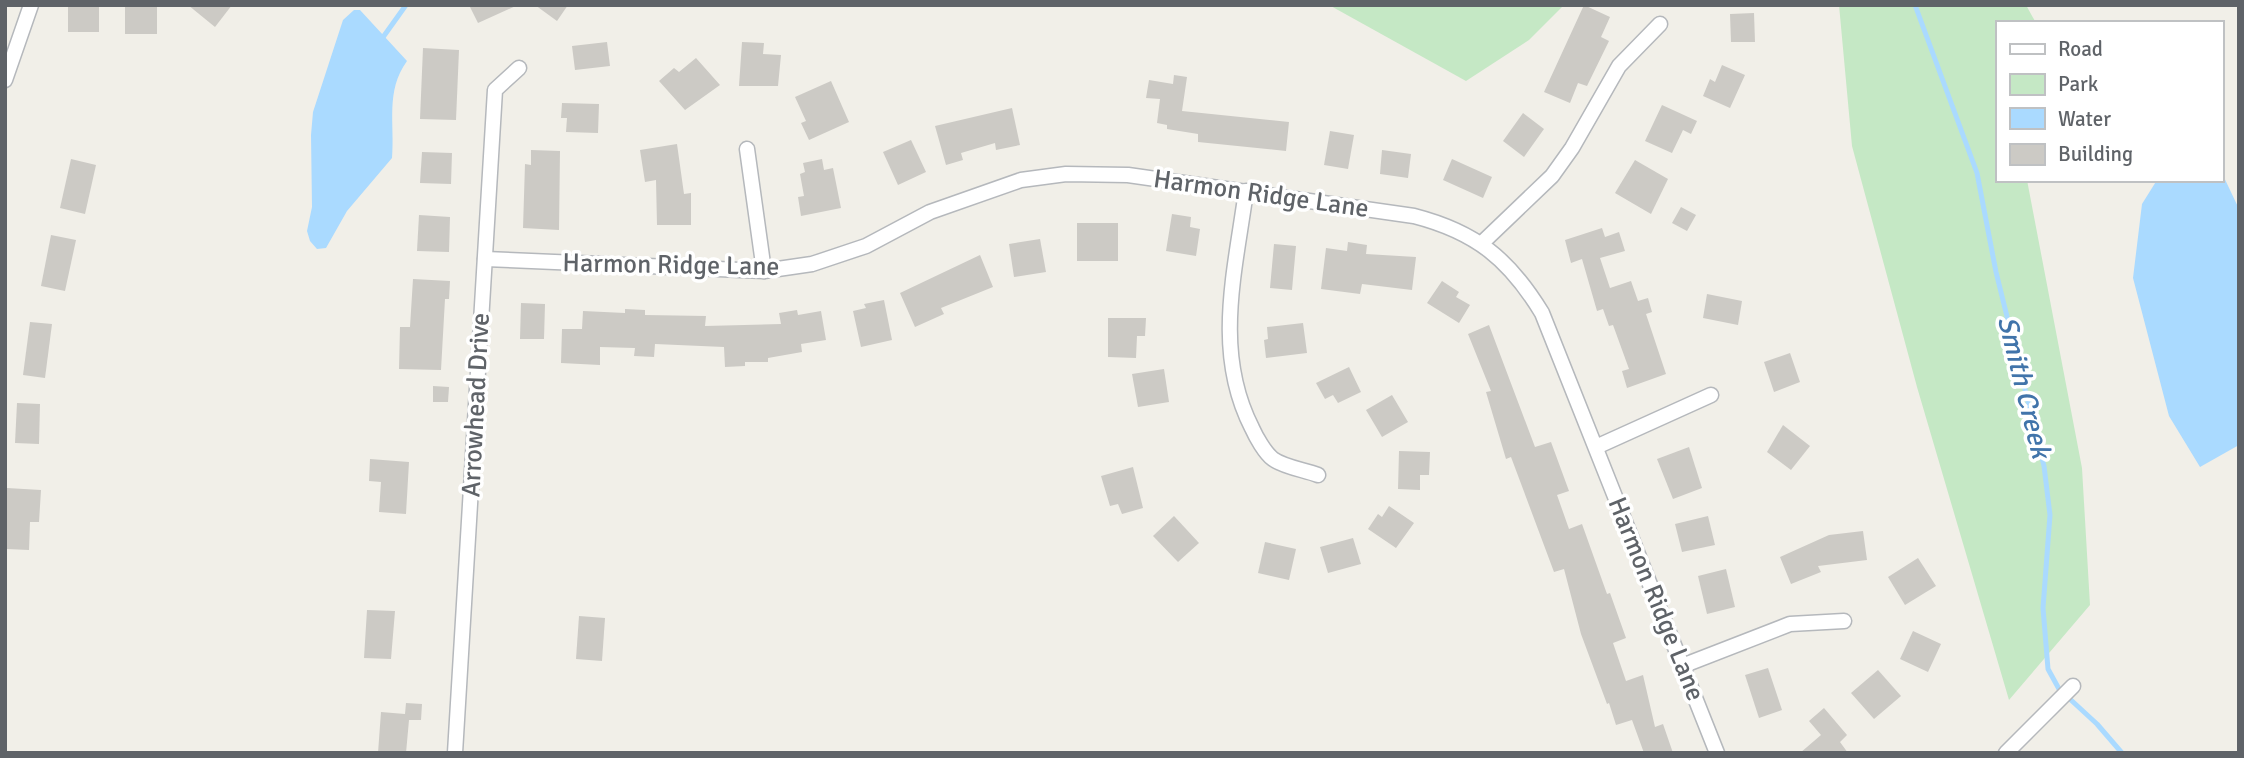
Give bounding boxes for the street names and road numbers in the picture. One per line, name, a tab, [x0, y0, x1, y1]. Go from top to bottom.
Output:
street label: Harmon Ridge Lane	[1151, 163, 1371, 225]
street label: Harmon Ridge Lane	[562, 247, 780, 283]
street label: Arrowhead Drive	[455, 312, 497, 498]
street label: Harmon Ridge Lane	[1601, 492, 1711, 706]

